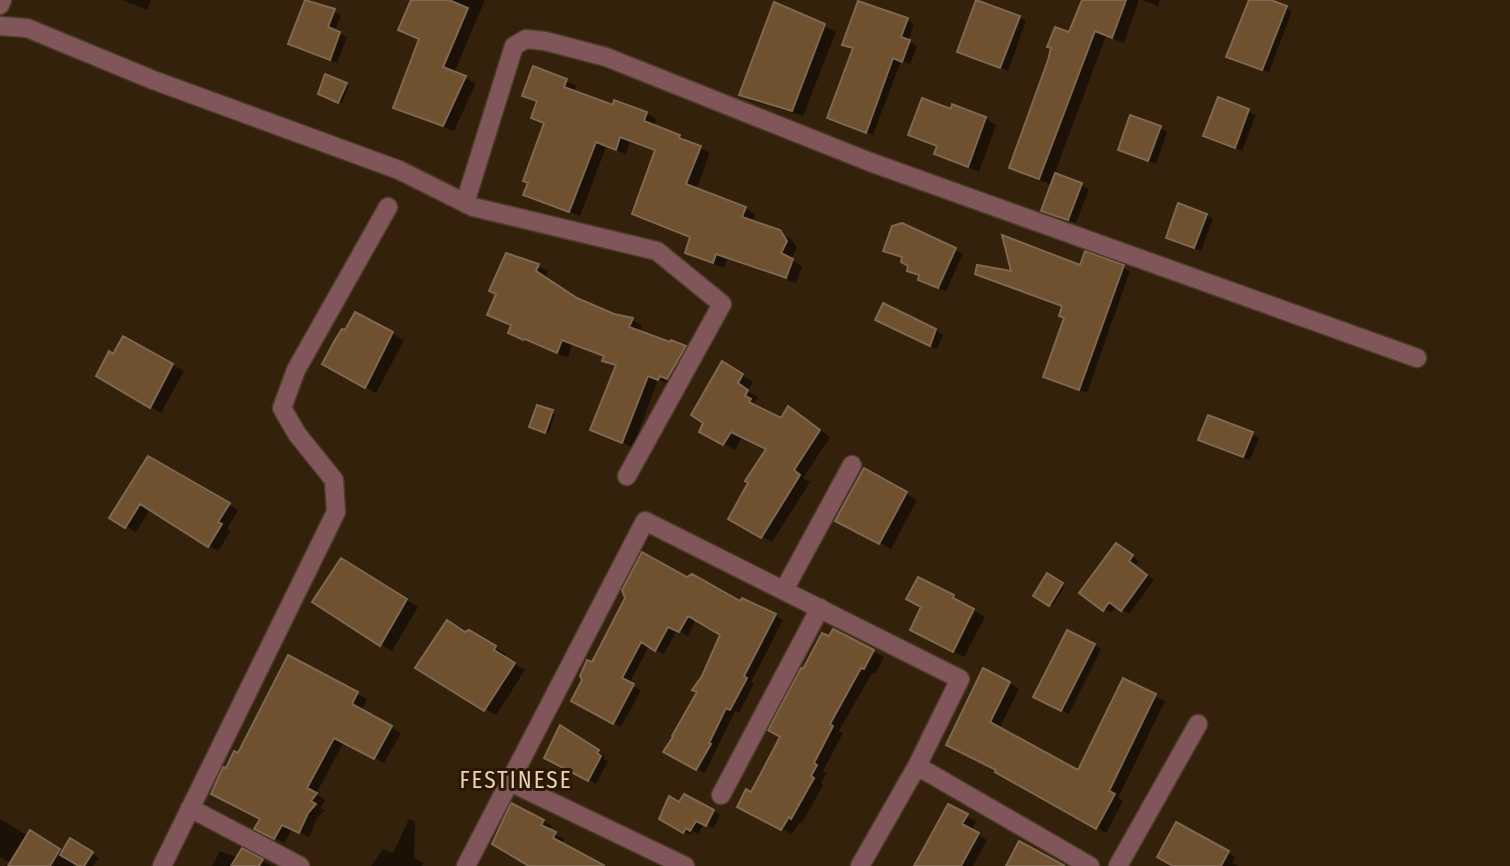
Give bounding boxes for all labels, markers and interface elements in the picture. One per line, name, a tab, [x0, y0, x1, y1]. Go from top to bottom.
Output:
district label: FESTINESE	[460, 766, 572, 794]

